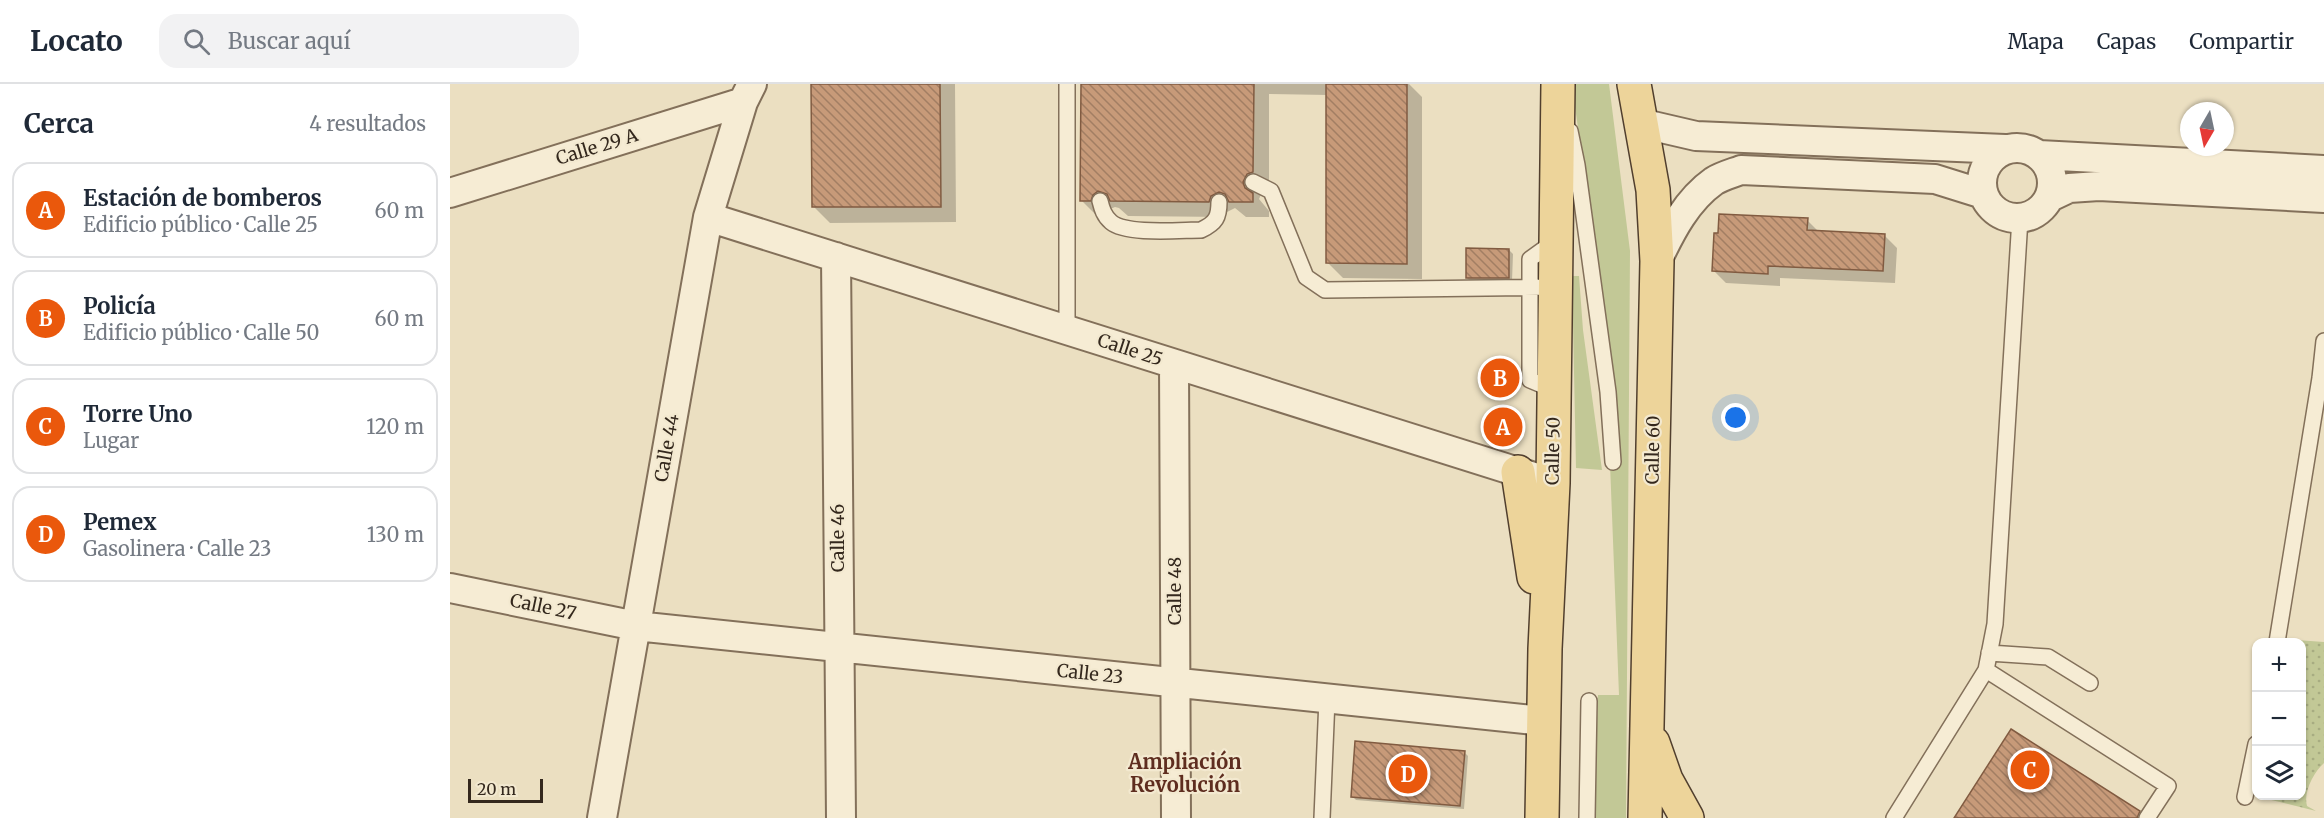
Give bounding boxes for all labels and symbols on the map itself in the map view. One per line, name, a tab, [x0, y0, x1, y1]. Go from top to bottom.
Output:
north arrow	[2180, 102, 2234, 156]
street label: Calle 29 A	[553, 123, 641, 170]
street label: Calle 25	[1095, 328, 1166, 371]
pin: B	[1480, 356, 1520, 400]
your location	[1721, 403, 1750, 432]
pin: A	[1484, 404, 1522, 450]
street label: Calle 44	[649, 412, 684, 484]
street label: Calle 60	[1640, 415, 1665, 485]
street label: Calle 50	[1540, 417, 1565, 485]
street label: Calle 46	[826, 504, 849, 572]
street label: Calle 48	[1163, 557, 1186, 625]
street label: Calle 27	[508, 588, 578, 625]
street label: Calle 23	[1056, 659, 1124, 688]
pin: C	[2010, 748, 2050, 792]
district label: Ampliación Revolución	[1127, 749, 1242, 797]
pin: D	[1388, 752, 1428, 796]
scale bar	[468, 776, 543, 804]

